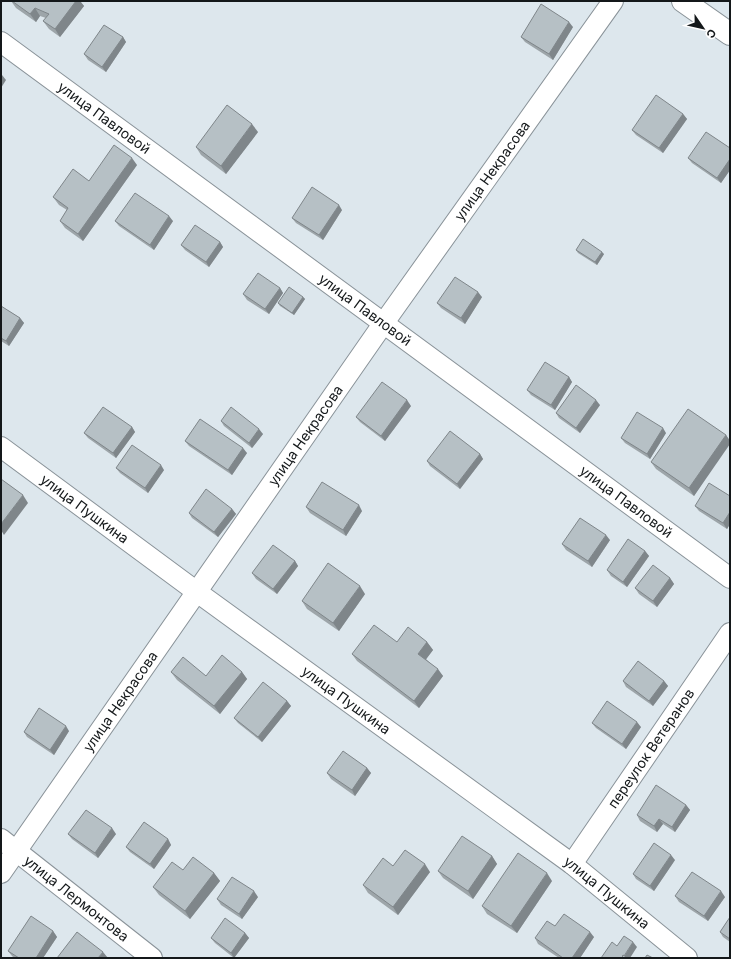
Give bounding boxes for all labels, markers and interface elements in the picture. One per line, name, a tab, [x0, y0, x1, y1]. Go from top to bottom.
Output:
north arrow	[683, 8, 723, 48]
text: С	[703, 26, 719, 41]
street label: улица Павловой	[55, 78, 154, 157]
street label: улица Некрасова	[450, 117, 533, 224]
street label: улица Павловой	[316, 270, 415, 349]
street label: улица Некрасова	[264, 382, 346, 489]
street label: улица Павловой	[577, 462, 676, 541]
street label: улица Пушкина	[37, 470, 132, 547]
street label: улица Некрасова	[79, 648, 161, 755]
street label: улица Пушкина	[299, 662, 394, 738]
street label: переулок Ветеранов	[604, 685, 698, 811]
street label: улица Лермонтова	[21, 851, 133, 945]
street label: улица Пушкина	[561, 852, 653, 932]

